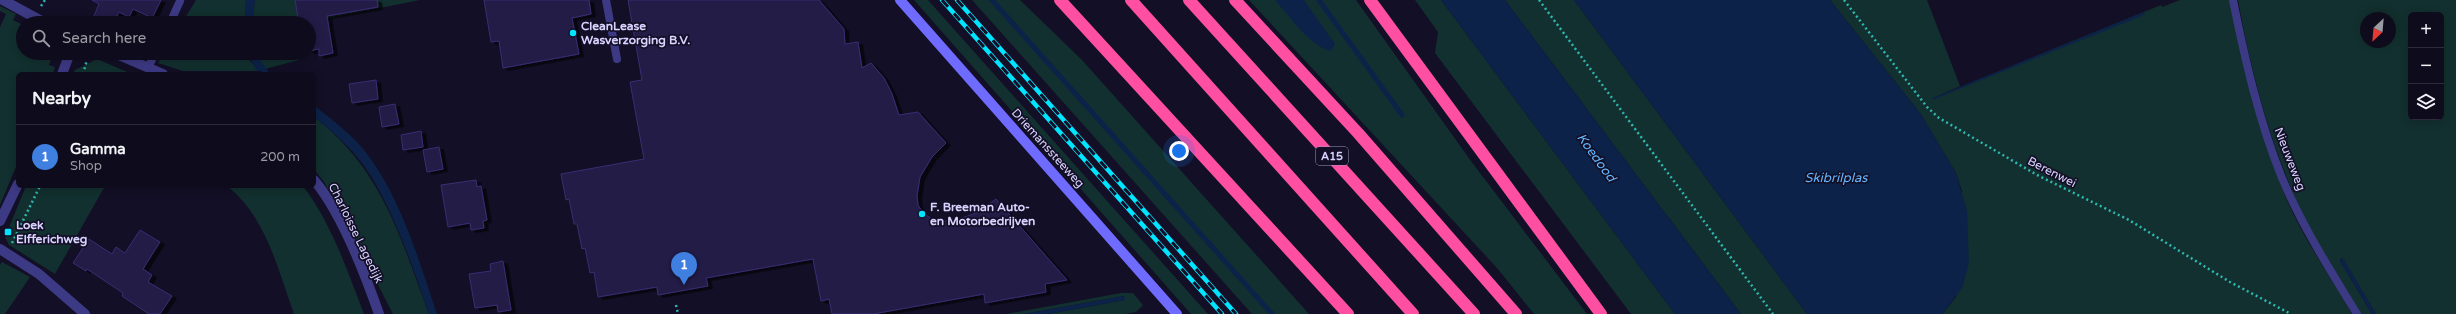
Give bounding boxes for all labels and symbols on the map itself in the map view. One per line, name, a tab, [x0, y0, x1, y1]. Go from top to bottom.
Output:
north arrow	[2360, 12, 2396, 48]
place label: CleanLease Wasverzorging B.V.	[581, 19, 690, 48]
marker: CleanLease Wasverzorging B.V.	[568, 28, 578, 38]
street label: Driemanssteeweg	[1009, 106, 1087, 190]
street label: Nieuweweg	[2272, 125, 2308, 193]
water label: Koedood	[1573, 130, 1620, 186]
your location	[1169, 141, 1189, 161]
road number: A15	[1316, 147, 1348, 165]
street label: Berenwei	[2025, 154, 2079, 190]
water label: Skibrilplas	[1805, 170, 1868, 186]
street label: Charloisse Lagedijk	[326, 181, 387, 286]
place label: F. Breeman Auto- en Motorbedrijven	[930, 200, 1035, 229]
marker: F. Breeman Auto- en Motorbedrijven	[917, 209, 927, 219]
place label: Loek Elfferichweg	[16, 218, 87, 247]
marker: Loek Elfferichweg	[3, 227, 13, 237]
pin: 1	[671, 252, 697, 285]

